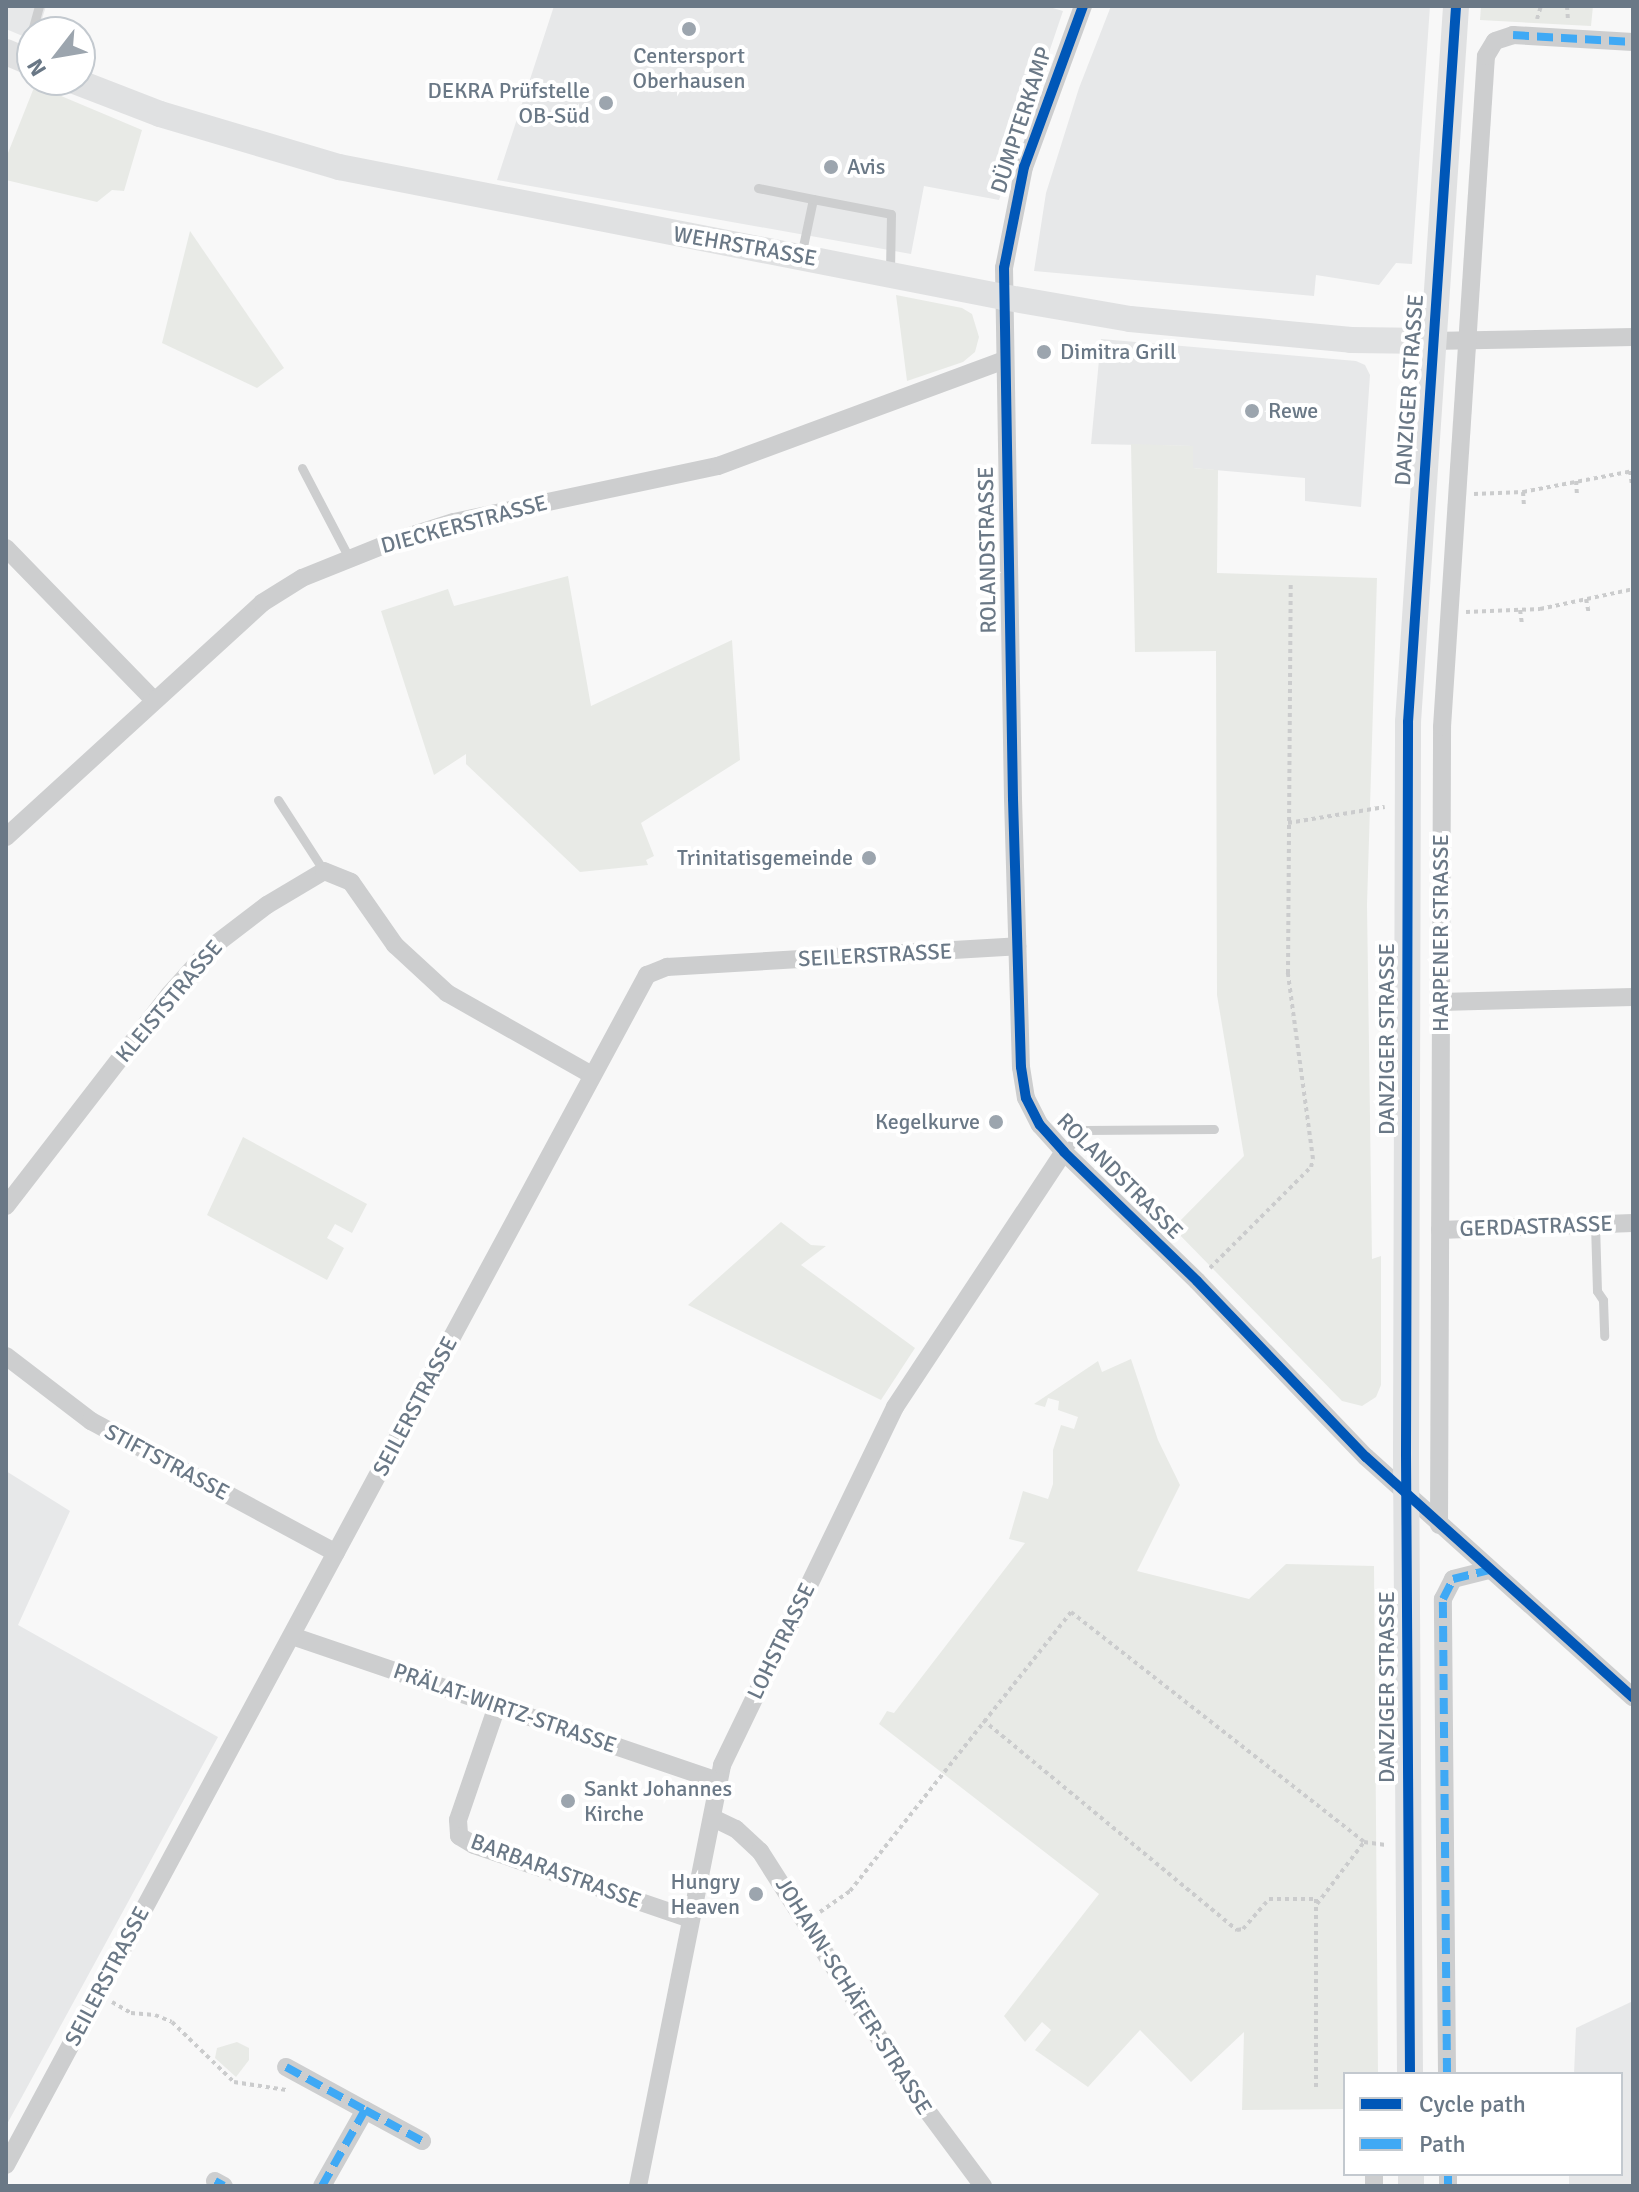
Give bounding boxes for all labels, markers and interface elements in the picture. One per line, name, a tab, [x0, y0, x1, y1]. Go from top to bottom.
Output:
north arrow	[16, 16, 96, 96]
marker: Centersport Oberhausen	[680, 20, 698, 38]
place label: Centersport Oberhausen	[633, 42, 745, 94]
street label: DÜMPTERKAMP	[985, 43, 1057, 197]
text: N	[21, 54, 52, 81]
place label: DEKRA Prüfstelle OB-Süd	[427, 77, 590, 128]
marker: DEKRA Prüfstelle OB-Süd	[597, 94, 615, 112]
place label: Avis	[847, 154, 885, 180]
marker: Avis	[822, 158, 840, 176]
street label: WEHRSTRASSE	[671, 220, 819, 272]
street label: DANZIGER STRASSE	[1389, 293, 1429, 487]
place label: Dimitra Grill	[1060, 339, 1176, 365]
marker: Dimitra Grill	[1035, 343, 1053, 361]
place label: Rewe	[1268, 398, 1318, 424]
marker: Rewe	[1243, 402, 1261, 420]
street label: ROLANDSTRASSE	[972, 466, 1002, 634]
street label: DIECKERSTRASSE	[378, 489, 550, 559]
street label: HARPENER STRASSE	[1428, 834, 1454, 1032]
place label: Trinitatisgemeinde	[677, 845, 853, 871]
marker: Trinitatisgemeinde	[860, 849, 878, 867]
street label: KLEISTSTRASSE	[110, 934, 228, 1068]
street label: SEILERSTRASSE	[797, 938, 953, 972]
street label: DANZIGER STRASSE	[1374, 943, 1400, 1135]
street label: ROLANDSTRASSE	[1052, 1108, 1188, 1244]
place label: Kegelkurve	[875, 1109, 980, 1135]
marker: Kegelkurve	[987, 1113, 1005, 1131]
street label: GERDASTRASSE	[1459, 1210, 1613, 1242]
street label: SEILERSTRASSE	[367, 1332, 463, 1480]
street label: STIFTSTRASSE	[100, 1418, 234, 1506]
street label: LOHSTRASSE	[741, 1578, 821, 1704]
street label: DANZIGER STRASSE	[1374, 1591, 1400, 1783]
street label: PRÄLAT-WIRTZ-STRASSE	[390, 1657, 620, 1759]
place label: Sankt Johannes Kirche	[584, 1775, 732, 1826]
marker: Sankt Johannes Kirche	[559, 1792, 577, 1810]
street label: BARBARASTRASSE	[467, 1828, 645, 1914]
place label: Hungry Heaven	[671, 1868, 740, 1920]
street label: JOHANN-SCHÄFER-STRASSE	[770, 1873, 938, 2119]
marker: Hungry Heaven	[747, 1885, 765, 1903]
street label: SEILERSTRASSE	[59, 1902, 155, 2050]
legend	[1343, 2072, 1623, 2176]
text: Cycle path	[1419, 2089, 1526, 2119]
text: Path	[1419, 2129, 1465, 2159]

